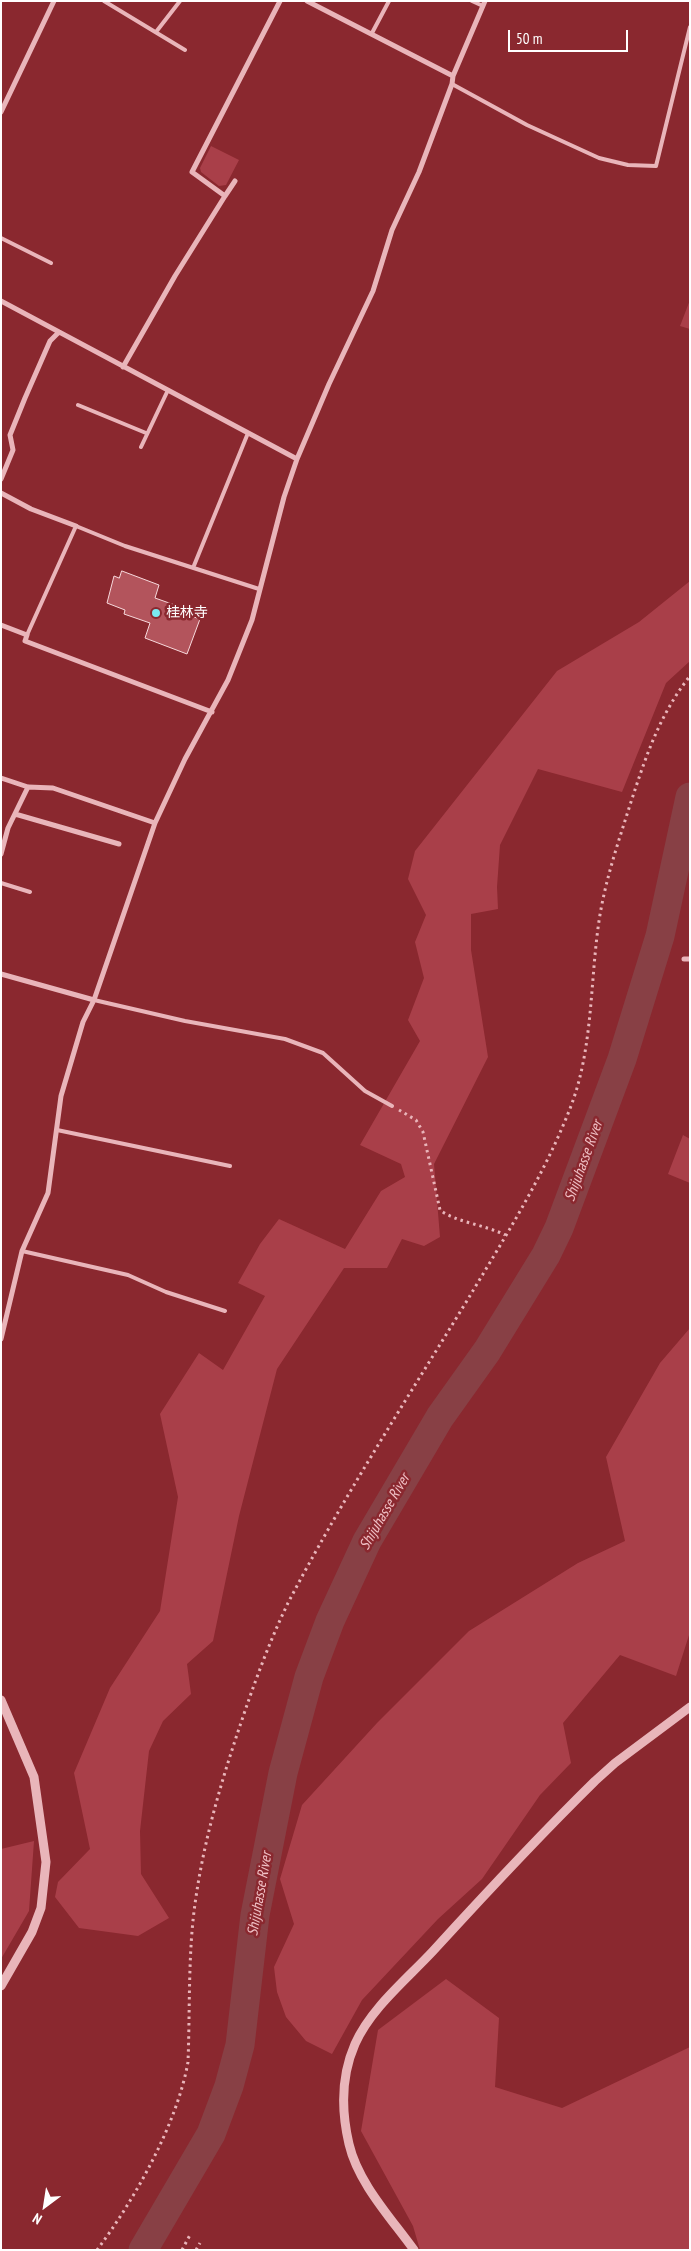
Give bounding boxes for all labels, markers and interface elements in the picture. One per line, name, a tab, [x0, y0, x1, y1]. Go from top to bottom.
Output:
scale bar	[511, 20, 631, 52]
text: 50 m	[516, 29, 542, 48]
place label: 桂林寺	[166, 605, 208, 621]
marker: 桂林寺	[150, 607, 162, 619]
water label: Shijuhasse River	[561, 1118, 607, 1204]
water label: Shijuhasse River	[356, 1471, 414, 1553]
water label: Shijuhasse River	[244, 1851, 276, 1937]
north arrow	[20, 2181, 70, 2231]
text: N	[29, 2209, 45, 2229]

